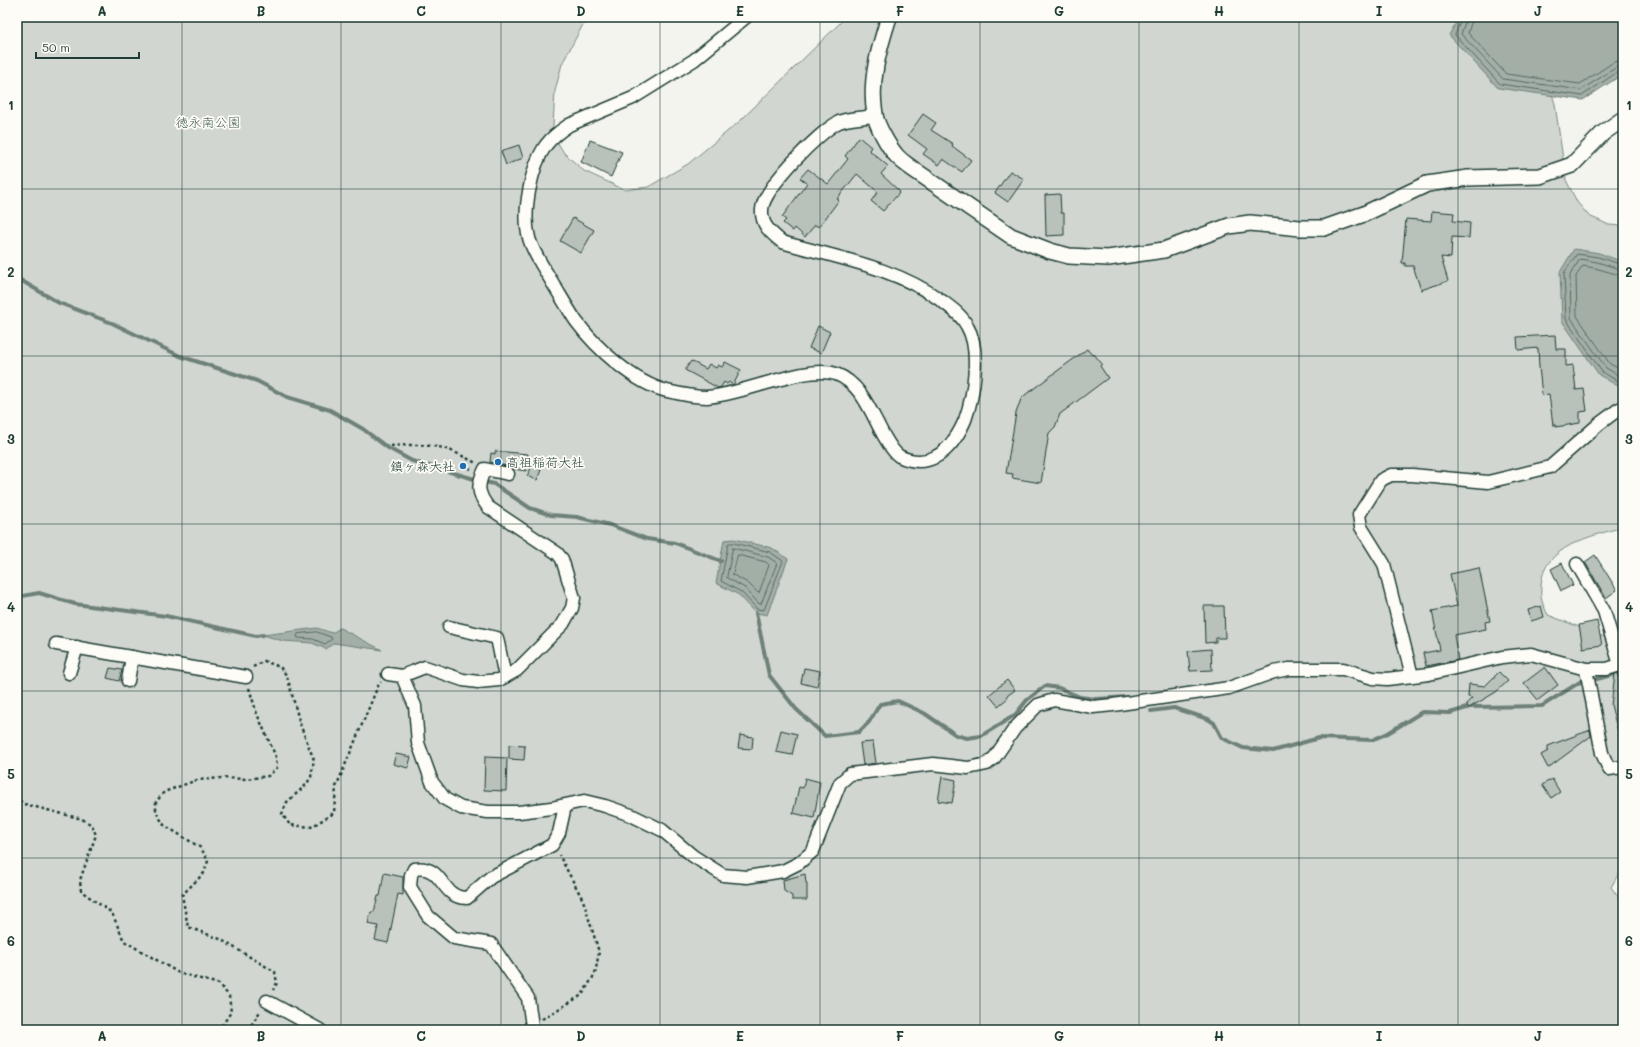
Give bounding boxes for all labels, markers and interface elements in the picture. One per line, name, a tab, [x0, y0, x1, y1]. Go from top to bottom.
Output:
text: A	[97, 2, 107, 19]
text: B	[257, 2, 266, 19]
text: C	[416, 2, 426, 19]
text: D	[576, 2, 586, 19]
text: E	[736, 2, 744, 19]
text: F	[896, 2, 904, 19]
text: G	[1054, 2, 1064, 19]
text: H	[1214, 2, 1224, 19]
text: I	[1376, 2, 1383, 19]
text: J	[1534, 2, 1542, 19]
scale bar	[36, 34, 139, 60]
text: 50 m	[42, 39, 70, 55]
text: 1	[8, 96, 14, 113]
text: 1	[1626, 96, 1632, 113]
park label: 徳永南公園	[175, 113, 241, 130]
text: 2	[7, 263, 15, 280]
text: 2	[1625, 263, 1633, 280]
text: 3	[7, 430, 15, 447]
text: 3	[1625, 430, 1633, 447]
place label: 高祖稲荷大社	[506, 453, 584, 470]
place label: 鎮ヶ森大社	[390, 457, 455, 474]
marker: 高祖稲荷大社	[493, 457, 503, 467]
marker: 鎮ヶ森大社	[458, 461, 468, 471]
text: 4	[7, 598, 15, 615]
text: 4	[1625, 598, 1633, 615]
text: 5	[7, 765, 15, 782]
text: 5	[1625, 765, 1633, 782]
text: 6	[7, 932, 15, 949]
text: 6	[1625, 932, 1633, 949]
text: A	[97, 1027, 107, 1044]
text: B	[257, 1027, 266, 1044]
text: C	[416, 1027, 426, 1044]
text: D	[576, 1027, 586, 1044]
text: E	[736, 1027, 744, 1044]
text: F	[896, 1027, 904, 1044]
text: G	[1054, 1027, 1064, 1044]
text: H	[1214, 1027, 1224, 1044]
text: I	[1376, 1027, 1383, 1044]
text: J	[1534, 1027, 1542, 1044]

